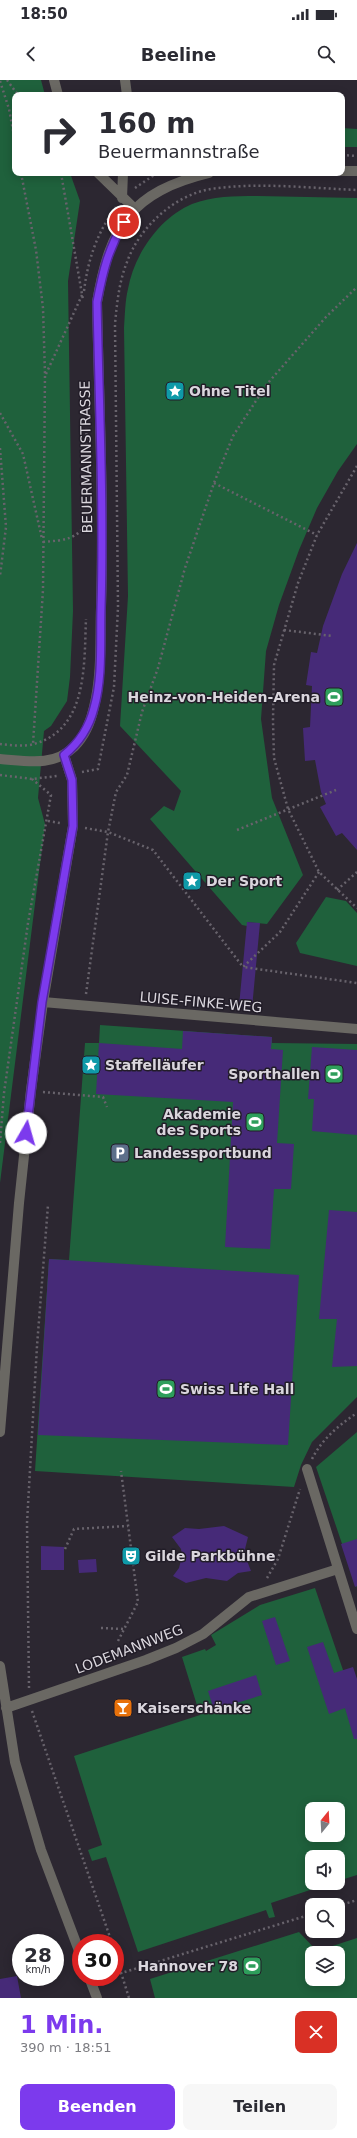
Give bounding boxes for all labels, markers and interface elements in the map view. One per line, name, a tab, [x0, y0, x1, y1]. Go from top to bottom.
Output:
text: 18:50	[20, 5, 68, 23]
icon: back	[20, 43, 42, 65]
icon: search	[315, 43, 337, 65]
text: Beeline	[141, 44, 216, 65]
text: 160 m	[98, 107, 195, 140]
icon: right	[32, 108, 84, 160]
text: Beuermannstraße	[98, 141, 260, 162]
pin	[107, 205, 141, 239]
icon: arrive	[113, 211, 135, 233]
place icon: Ohne Titel	[164, 380, 186, 402]
street label: BEUERMANNSTRASSE	[77, 381, 95, 533]
place label: Ohne Titel	[189, 383, 271, 399]
sports icon: Heinz-von-Heiden-Arena	[323, 686, 345, 708]
place label: Heinz-von-Heiden-Arena	[128, 689, 320, 705]
place icon: Der Sport	[181, 870, 203, 892]
place label: Der Sport	[206, 873, 283, 889]
street label: LUISE-FINKE-WEG	[139, 989, 263, 1015]
place icon: Staffelläufer	[80, 1054, 102, 1076]
place label: Staffelläufer	[105, 1057, 204, 1073]
sports icon: Sporthallen	[323, 1063, 345, 1085]
place label: Sporthallen	[228, 1066, 320, 1082]
place label: Akademie des Sports	[157, 1106, 241, 1138]
sports icon: Akademie des Sports	[244, 1111, 266, 1133]
position arrow	[5, 1112, 47, 1154]
parking icon: Landessportbund	[109, 1142, 131, 1164]
place label: Landessportbund	[134, 1145, 272, 1161]
sports icon: Swiss Life Hall	[155, 1378, 177, 1400]
place label: Swiss Life Hall	[180, 1381, 294, 1397]
theatre icon: Gilde Parkbühne	[120, 1545, 142, 1567]
place label: Gilde Parkbühne	[145, 1548, 275, 1564]
street label: LODEMANNWEG	[73, 1621, 185, 1677]
bar icon: Kaiserschänke	[112, 1697, 134, 1719]
place label: Kaiserschänke	[137, 1700, 251, 1716]
north arrow	[305, 1802, 345, 1842]
map controls	[305, 1802, 345, 1986]
button: sound	[305, 1850, 345, 1890]
button: search	[305, 1898, 345, 1938]
speed limit sign: 30	[72, 1934, 124, 1986]
text: 28	[24, 1943, 52, 1967]
button: layers	[305, 1946, 345, 1986]
sports icon: Hannover 78	[241, 1955, 263, 1977]
place label: Hannover 78	[137, 1958, 238, 1974]
text: km/h	[25, 1964, 51, 1975]
text: 1 Min.	[20, 2011, 103, 2039]
button: close	[295, 2011, 337, 2053]
text: 390 m · 18:51	[20, 2040, 111, 2055]
button: Beenden	[20, 2084, 175, 2130]
button: Teilen	[183, 2084, 337, 2130]

